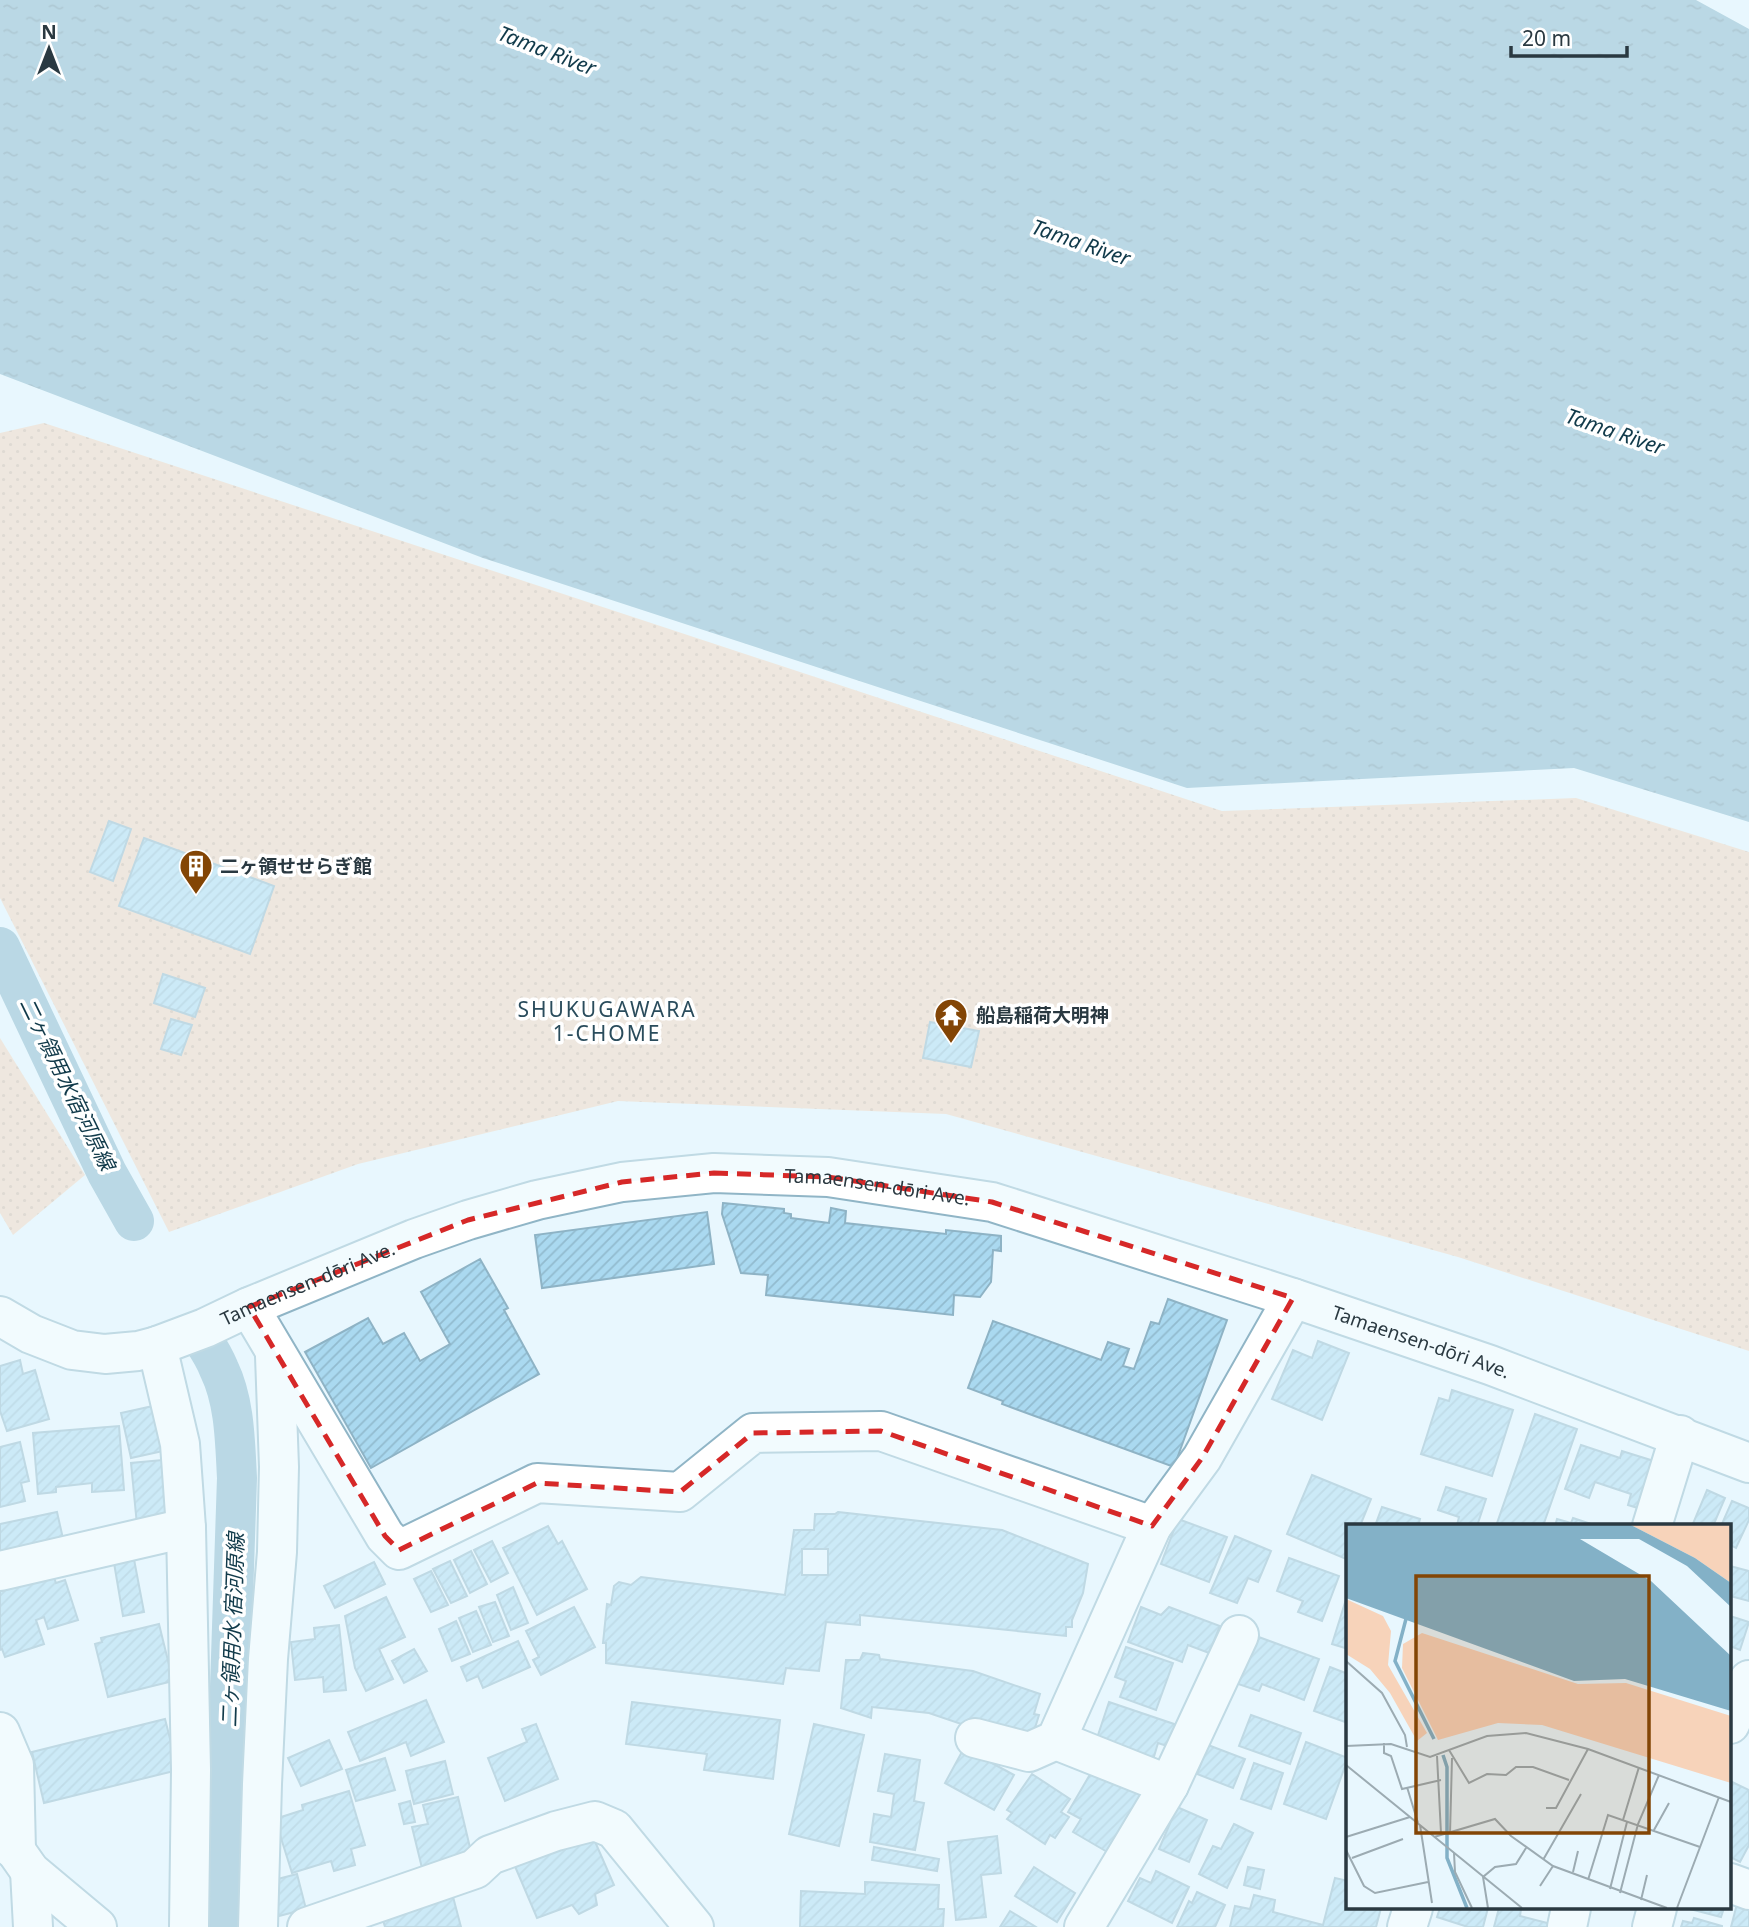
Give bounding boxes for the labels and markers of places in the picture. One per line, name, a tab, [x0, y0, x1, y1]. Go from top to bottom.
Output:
building icon: 二ヶ領せせらぎ館	[177, 847, 215, 896]
place label: 二ヶ領せせらぎ館	[220, 853, 372, 879]
temple icon: 船島稲荷大明神	[932, 996, 970, 1045]
place label: 船島稲荷大明神	[976, 1002, 1109, 1028]

